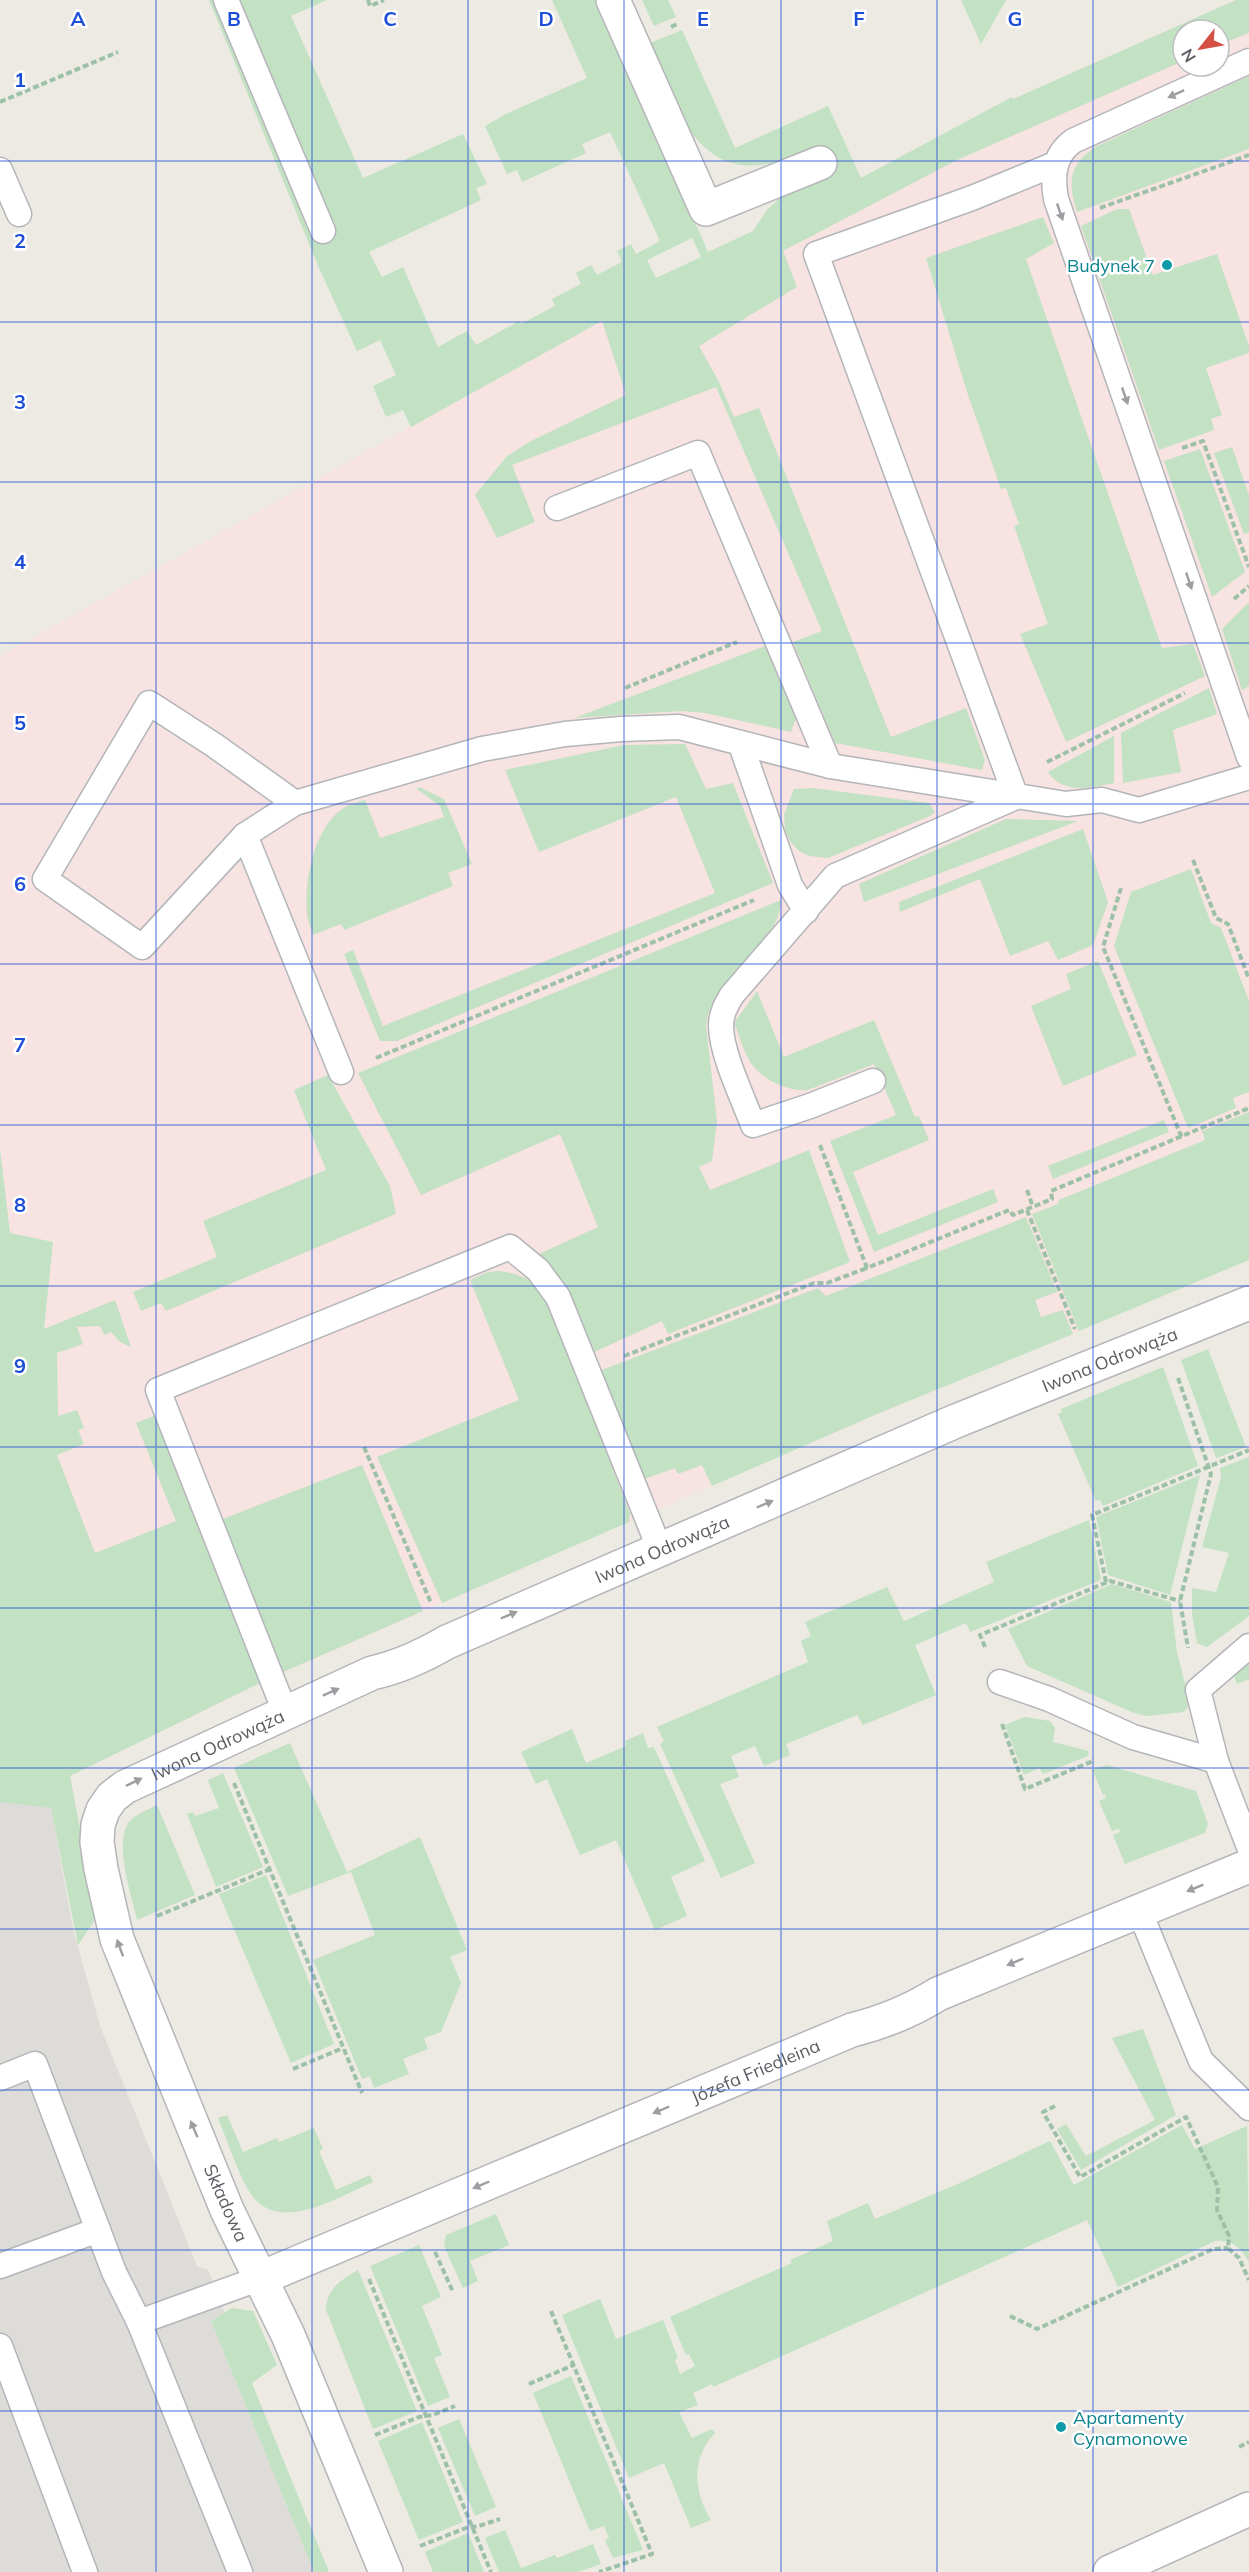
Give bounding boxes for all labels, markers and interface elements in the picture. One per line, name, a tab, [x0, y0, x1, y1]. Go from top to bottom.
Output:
text: A	[71, 6, 86, 31]
text: B	[227, 6, 241, 31]
text: C	[383, 6, 397, 31]
text: D	[538, 6, 554, 31]
text: E	[697, 6, 709, 31]
text: F	[853, 6, 865, 31]
text: G	[1008, 6, 1022, 31]
north arrow	[1171, 18, 1231, 78]
text: N	[1176, 45, 1200, 66]
text: 1	[14, 67, 26, 92]
one-way arrow	[1168, 89, 1185, 98]
one-way arrow	[1056, 203, 1066, 221]
text: 2	[14, 228, 26, 253]
place label: Budynek 7	[1067, 254, 1155, 277]
marker: Budynek 7	[1160, 258, 1174, 272]
one-way arrow	[1120, 387, 1130, 405]
text: 3	[14, 389, 26, 414]
text: 4	[14, 549, 26, 574]
one-way arrow	[1184, 572, 1194, 590]
text: 5	[14, 710, 26, 735]
text: 6	[14, 871, 26, 896]
text: 7	[14, 1032, 26, 1057]
text: 8	[14, 1192, 26, 1217]
street label: Iwona Odrowąża	[1038, 1322, 1181, 1397]
text: 9	[14, 1353, 26, 1378]
one-way arrow	[757, 1499, 775, 1509]
street label: Iwona Odrowąża	[591, 1509, 733, 1588]
one-way arrow	[501, 1610, 519, 1620]
one-way arrow	[322, 1687, 340, 1697]
street label: Iwona Odrowąża	[147, 1704, 288, 1785]
one-way arrow	[126, 1777, 143, 1787]
one-way arrow	[1185, 1883, 1203, 1893]
one-way arrow	[115, 1939, 125, 1957]
one-way arrow	[1005, 1957, 1023, 1967]
street label: Józefa Friedleina	[687, 2033, 823, 2108]
one-way arrow	[652, 2106, 670, 2115]
one-way arrow	[189, 2119, 199, 2137]
street label: Składowa	[199, 2161, 253, 2245]
one-way arrow	[472, 2181, 490, 2190]
place label: Apartamenty Cynamonowe	[1073, 2406, 1188, 2450]
marker: Apartamenty Cynamonowe	[1054, 2420, 1068, 2434]

